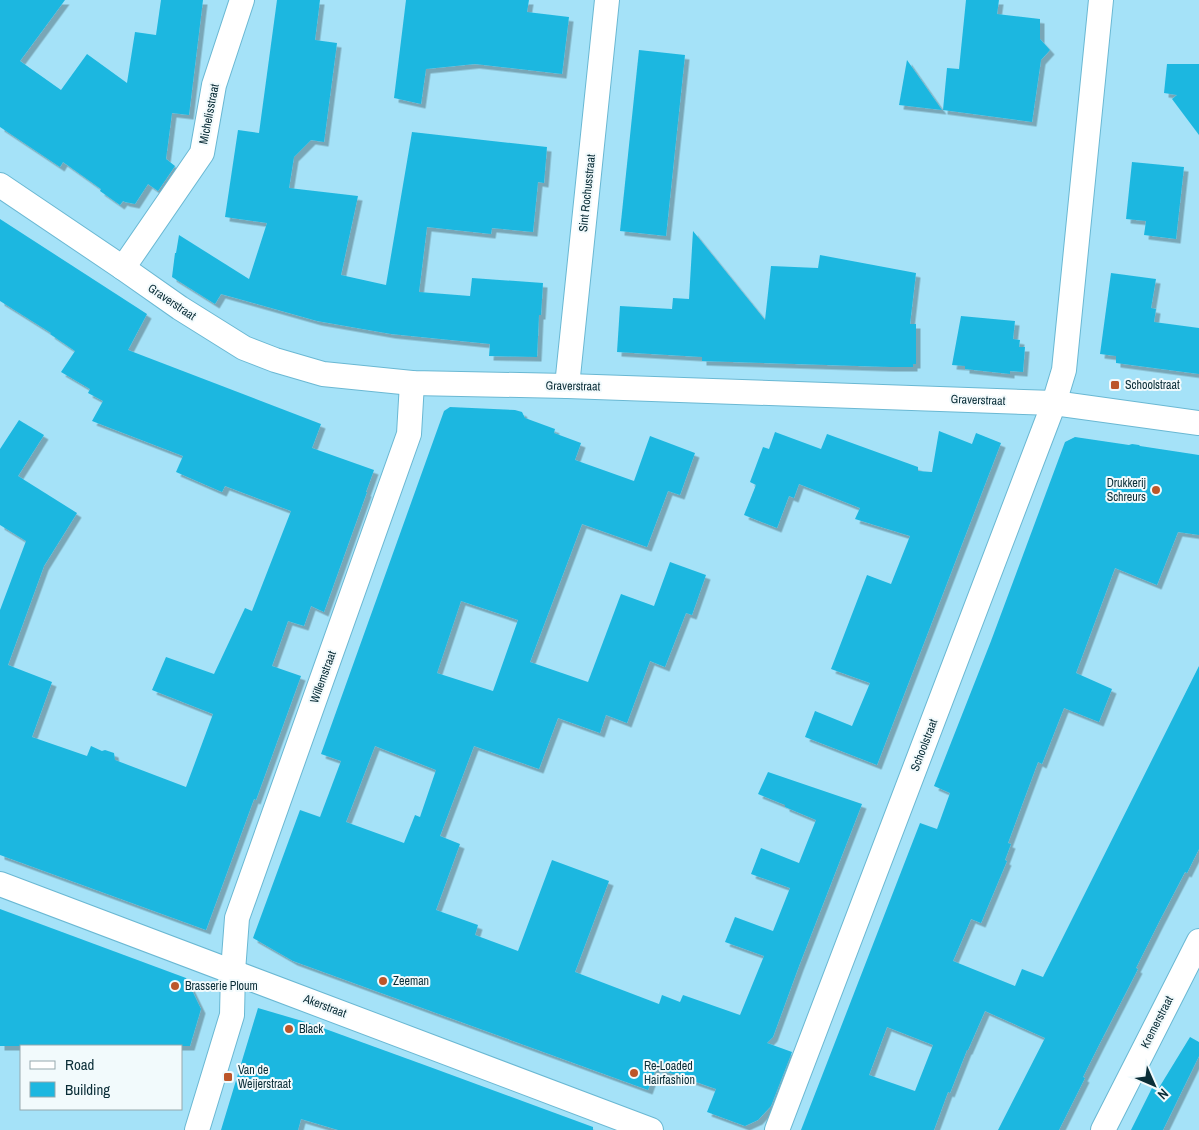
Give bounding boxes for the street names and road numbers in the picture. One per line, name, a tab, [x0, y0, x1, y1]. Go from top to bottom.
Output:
street label: Michelisstraat	[195, 82, 223, 146]
street label: Sint Rochusstraat	[575, 153, 599, 233]
street label: Graverstraat	[145, 280, 199, 324]
street label: Graverstraat	[546, 378, 601, 394]
street label: Graverstraat	[950, 391, 1006, 409]
street label: Willemstraat	[306, 648, 340, 705]
street label: Schoolstraat	[907, 716, 941, 773]
street label: Akerstraat	[300, 990, 349, 1022]
street label: Kremerstraat	[1137, 993, 1177, 1051]

